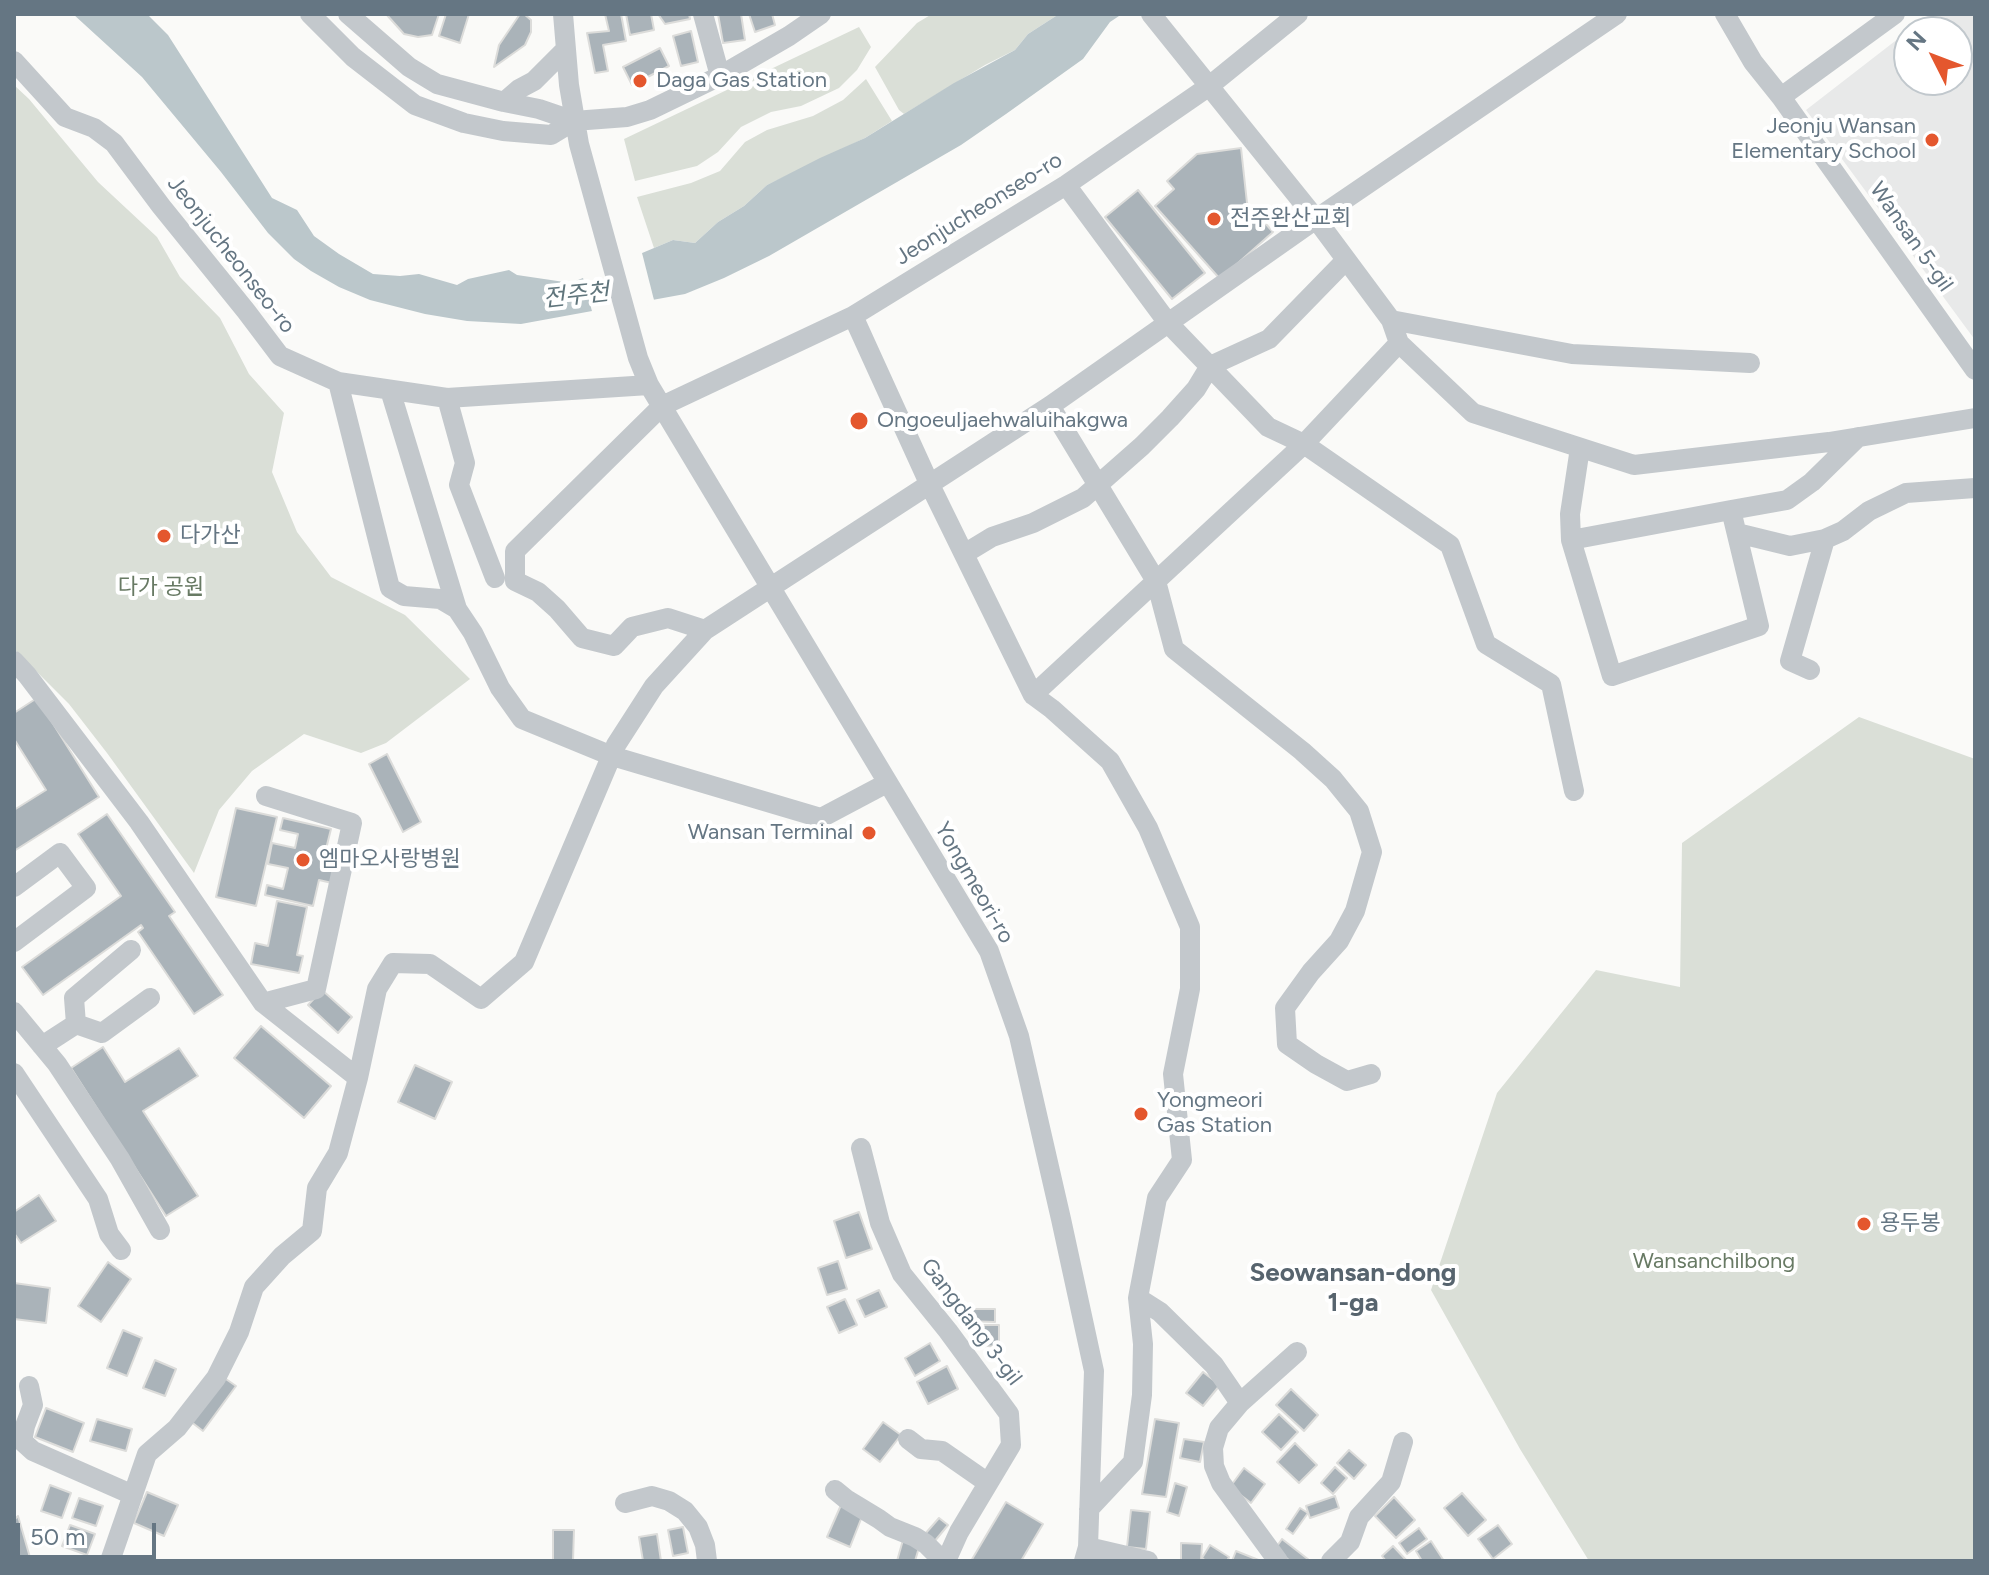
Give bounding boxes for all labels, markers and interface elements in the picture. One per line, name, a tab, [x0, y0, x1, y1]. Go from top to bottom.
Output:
north arrow	[1893, 16, 1973, 96]
text: N	[1901, 26, 1932, 56]
place label: Daga Gas Station	[656, 68, 827, 94]
marker: Daga Gas Station	[631, 72, 649, 90]
place label: Jeonju Wansan Elementary School	[1731, 114, 1916, 166]
marker: Jeonju Wansan Elementary School	[1923, 131, 1941, 149]
street label: Jeonjucheonseo-ro	[891, 147, 1067, 271]
street label: Jeonjucheonseo-ro	[161, 171, 301, 339]
street label: Wansan 5-gil	[1864, 177, 1958, 297]
place label: 전주완산교회	[1230, 206, 1351, 232]
marker: 전주완산교회	[1205, 210, 1223, 228]
water label: 전주천	[542, 278, 610, 314]
place label: Ongoeuljaehwaluihakgwa	[877, 408, 1128, 434]
marker: Ongoeuljaehwaluihakgwa	[848, 410, 870, 432]
place label: 다가산	[180, 523, 241, 549]
marker: 다가산	[155, 527, 173, 545]
park label: 다가 공원	[118, 575, 204, 601]
street label: Yongmeori-ro	[929, 818, 1019, 948]
place label: Wansan Terminal	[688, 820, 853, 846]
marker: Wansan Terminal	[860, 824, 878, 842]
place label: 엠마오사랑병원	[319, 847, 461, 873]
marker: 엠마오사랑병원	[294, 851, 312, 869]
place label: Yongmeori Gas Station	[1157, 1088, 1272, 1140]
marker: Yongmeori Gas Station	[1132, 1105, 1150, 1123]
place label: 용두봉	[1880, 1211, 1941, 1237]
marker: 용두봉	[1855, 1215, 1873, 1233]
park label: Wansanchilbong	[1633, 1249, 1795, 1275]
street label: Gangdang 3-gil	[915, 1253, 1027, 1391]
district label: Seowansan-dong 1-ga	[1250, 1257, 1456, 1318]
scale bar	[20, 1507, 160, 1557]
text: 50 m	[30, 1522, 86, 1551]

